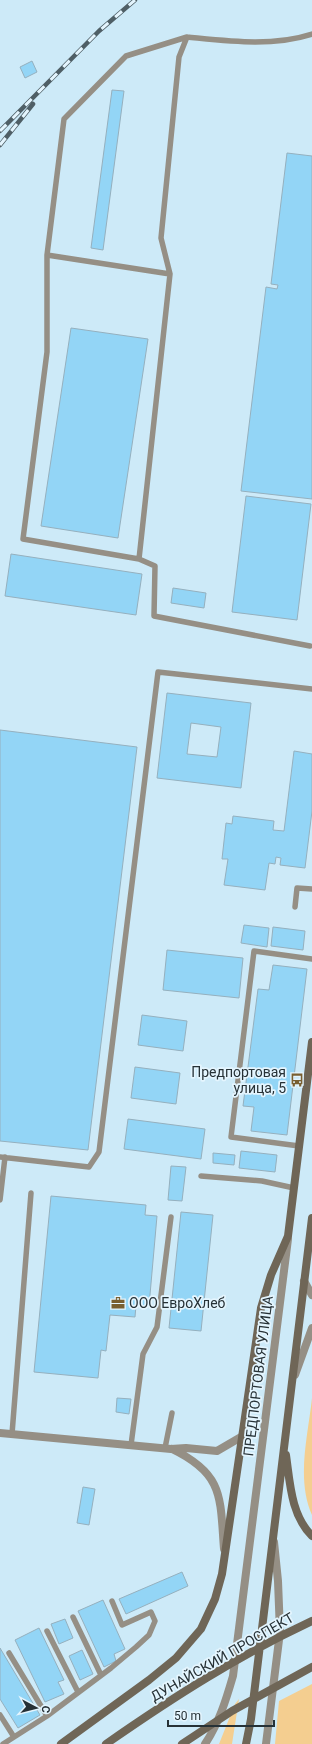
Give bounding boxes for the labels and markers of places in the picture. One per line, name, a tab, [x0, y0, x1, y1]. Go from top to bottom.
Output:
place label: Предпортовая улица, 5	[191, 1064, 286, 1096]
bus stop icon: Предпортовая улица, 5	[289, 1072, 305, 1088]
office icon: ООО ЕвроХлеб	[110, 1295, 126, 1311]
place label: ООО ЕвроХлеб	[129, 1295, 226, 1311]

